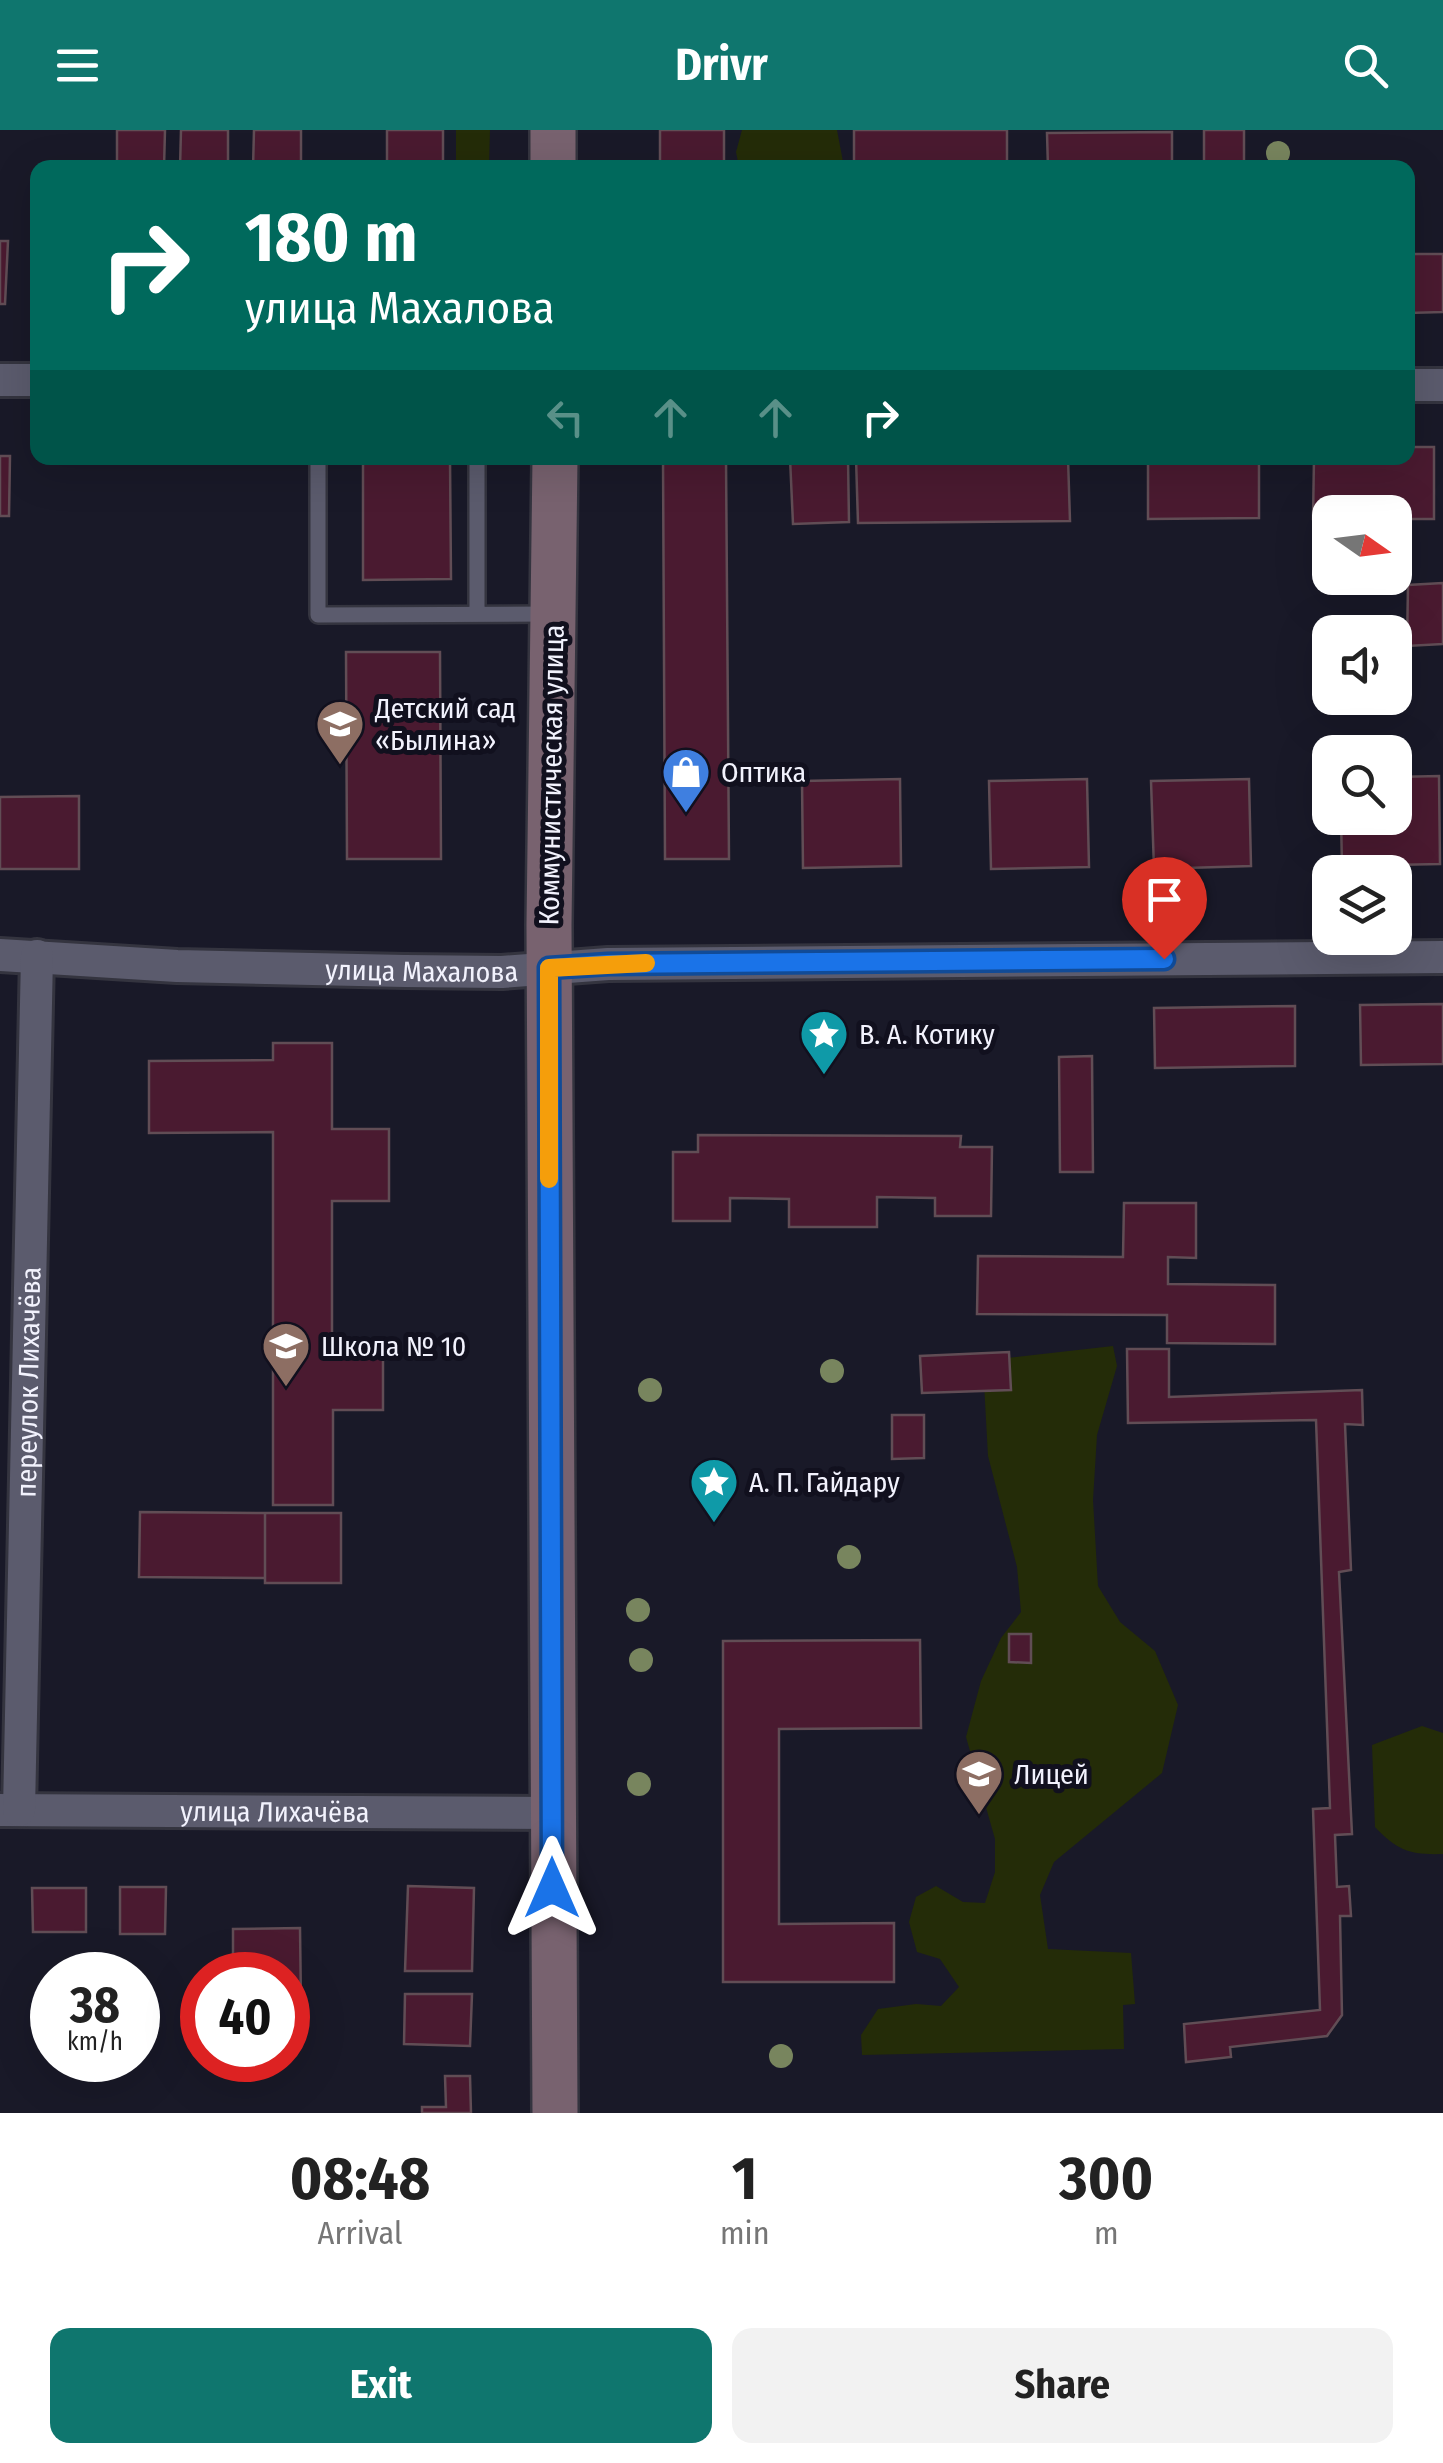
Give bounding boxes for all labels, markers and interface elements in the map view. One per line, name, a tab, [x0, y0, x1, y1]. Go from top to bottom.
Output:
icon: menu	[50, 38, 105, 93]
text: Drivr	[675, 38, 768, 92]
icon: search	[1338, 38, 1393, 93]
text: 180 m	[245, 196, 418, 280]
icon: right	[80, 200, 210, 330]
text: улица Махалова	[245, 281, 554, 335]
icon: left	[538, 390, 593, 445]
icon: ahead	[643, 390, 698, 445]
icon: ahead	[748, 390, 803, 445]
icon: right	[853, 390, 908, 445]
north arrow	[1312, 495, 1412, 595]
map controls	[1312, 495, 1412, 955]
button: sound	[1312, 615, 1412, 715]
street label: Коммунистическая улица	[532, 624, 571, 926]
place label: Детский сад «Былина»	[374, 692, 516, 757]
school or university icon: Детский сад «Былина»	[314, 698, 366, 766]
button: search	[1312, 735, 1412, 835]
shop icon: Оптика	[660, 746, 712, 814]
place label: Оптика	[721, 756, 806, 789]
button: layers	[1312, 855, 1412, 955]
pin	[1122, 857, 1207, 960]
icon: arrive	[1137, 872, 1192, 927]
street label: улица Махалова	[325, 953, 519, 989]
place icon: В. А. Котику	[798, 1008, 850, 1076]
place label: В. А. Котику	[859, 1018, 995, 1051]
street label: переулок Лихачёва	[10, 1266, 47, 1498]
school or university icon: Школа № 10	[260, 1320, 312, 1388]
place label: Школа № 10	[321, 1330, 466, 1363]
place icon: А. П. Гайдару	[688, 1456, 740, 1524]
place label: А. П. Гайдару	[749, 1466, 900, 1499]
school or university icon: Лицей	[953, 1748, 1005, 1816]
place label: Лицей	[1014, 1758, 1089, 1791]
street label: улица Лихачёва	[180, 1795, 370, 1829]
position arrow	[500, 1836, 604, 1940]
speed limit sign: 40	[180, 1952, 310, 2082]
text: 38	[70, 1975, 120, 2035]
text: km/h	[67, 2027, 123, 2057]
text: 08:48	[290, 2143, 430, 2215]
text: 1	[732, 2143, 757, 2215]
text: 300	[1059, 2143, 1153, 2215]
text: Arrival	[318, 2214, 402, 2252]
text: min	[720, 2214, 770, 2252]
text: m	[1094, 2214, 1119, 2252]
button: Exit	[50, 2328, 712, 2443]
button: Share	[732, 2328, 1393, 2443]

